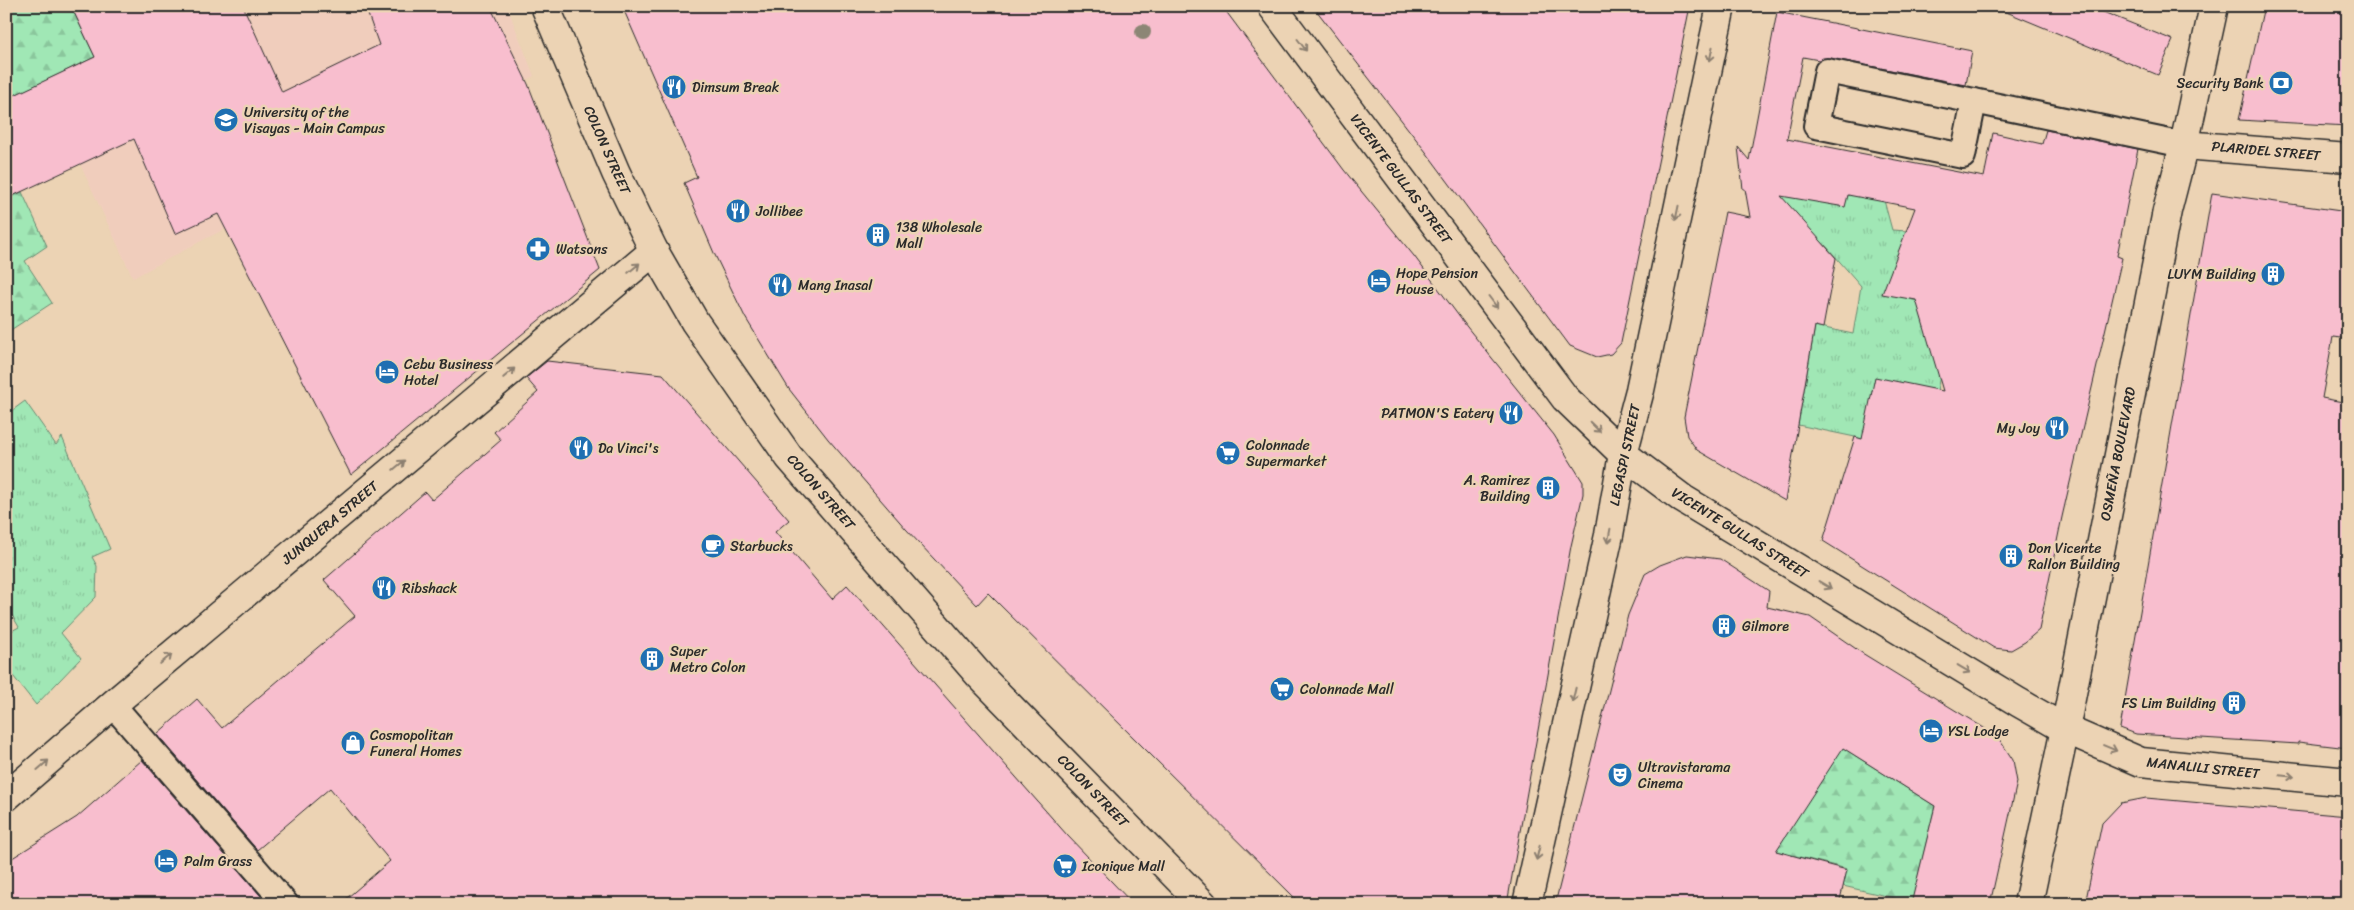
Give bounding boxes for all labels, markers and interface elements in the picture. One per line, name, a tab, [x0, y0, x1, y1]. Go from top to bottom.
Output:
one-way arrow	[1296, 38, 1307, 51]
one-way arrow	[1706, 46, 1715, 62]
bank icon: Security Bank	[2268, 70, 2294, 96]
place label: Security Bank	[2177, 71, 2264, 96]
restaurant icon: Dimsum Break	[661, 74, 687, 100]
place label: Dimsum Break	[692, 75, 780, 100]
place label: University of the Visayas - Main Campus	[244, 100, 385, 141]
street label: COLON STREET	[576, 102, 638, 199]
school or university icon: University of the Visayas - Main Campus	[213, 107, 239, 133]
street label: VICENTE GULLAS STREET	[1343, 108, 1459, 250]
street label: PLARIDEL STREET	[2210, 134, 2323, 168]
restaurant icon: Jollibee	[725, 198, 751, 224]
place label: Jollibee	[755, 199, 803, 224]
one-way arrow	[1672, 204, 1681, 220]
place label: 138 Wholesale Mall	[896, 215, 982, 256]
building icon: 138 Wholesale Mall	[865, 222, 891, 248]
pharmacy icon: Watsons	[525, 236, 551, 262]
place label: Watsons	[556, 237, 608, 262]
place label: Hope Pension House	[1396, 261, 1478, 302]
building icon: LUYM Building	[2260, 261, 2286, 287]
place label: LUYM Building	[2167, 262, 2256, 287]
one-way arrow	[627, 263, 640, 274]
hotel icon: Hope Pension House	[1366, 268, 1392, 294]
restaurant icon: Mang Inasal	[767, 272, 793, 298]
place label: Mang Inasal	[798, 273, 873, 298]
one-way arrow	[1488, 295, 1498, 309]
place label: Cebu Business Hotel	[404, 352, 494, 393]
hotel icon: Cebu Business Hotel	[374, 359, 400, 385]
one-way arrow	[503, 367, 516, 379]
street label: OSMEÑA BOULEVARD	[2093, 384, 2143, 523]
restaurant icon: PATMON'S Eatery	[1498, 400, 1524, 426]
street label: LEGASPI STREET	[1602, 400, 1648, 508]
place label: PATMON'S Eatery	[1381, 401, 1495, 426]
restaurant icon: My Joy	[2044, 415, 2070, 441]
place label: My Joy	[1997, 416, 2041, 441]
one-way arrow	[1589, 421, 1602, 433]
place label: Colonnade Supermarket	[1246, 433, 1328, 474]
restaurant icon: Da Vinci's	[568, 435, 594, 461]
place label: Da Vinci's	[598, 436, 659, 461]
supermarket icon: Colonnade Supermarket	[1215, 440, 1241, 466]
street label: COLON STREET	[780, 448, 862, 537]
one-way arrow	[392, 460, 405, 471]
place label: A. Ramirez Building	[1463, 468, 1530, 509]
street label: JUNQUERA STREET	[275, 474, 385, 572]
building icon: A. Ramirez Building	[1535, 475, 1561, 501]
street label: VICENTE GULLAS STREET	[1666, 481, 1815, 586]
one-way arrow	[1604, 528, 1613, 544]
cafe icon: Starbucks	[700, 533, 726, 559]
place label: Starbucks	[730, 534, 793, 559]
place label: Don Vicente Rallon Building	[2028, 536, 2120, 577]
building icon: Don Vicente Rallon Building	[1998, 543, 2024, 569]
restaurant icon: Ribshack	[371, 575, 397, 601]
place label: Ribshack	[402, 576, 458, 601]
one-way arrow	[1817, 581, 1831, 591]
building icon: Gilmore	[1711, 613, 1737, 639]
place label: Gilmore	[1742, 614, 1789, 639]
place label: Super Metro Colon	[670, 639, 746, 680]
building icon: Super Metro Colon	[639, 646, 665, 672]
one-way arrow	[160, 653, 173, 665]
one-way arrow	[1956, 665, 1970, 675]
supermarket icon: Colonnade Mall	[1269, 676, 1295, 702]
place label: Colonnade Mall	[1300, 677, 1395, 702]
one-way arrow	[1568, 686, 1578, 702]
building icon: FS Lim Building	[2221, 690, 2247, 716]
place label: FS Lim Building	[2122, 691, 2216, 716]
hotel icon: YSL Lodge	[1918, 718, 1944, 744]
place label: YSL Lodge	[1948, 719, 2009, 744]
place label: Cosmopolitan Funeral Homes	[370, 723, 462, 764]
shop icon: Cosmopolitan Funeral Homes	[340, 730, 366, 756]
one-way arrow	[2102, 744, 2117, 754]
street label: COLON STREET	[1051, 748, 1136, 835]
street label: MANALILI STREET	[2145, 750, 2262, 787]
place label: Ultravistarama Cinema	[1638, 755, 1731, 796]
one-way arrow	[36, 759, 49, 770]
theatre icon: Ultravistarama Cinema	[1607, 762, 1633, 788]
one-way arrow	[2278, 771, 2294, 781]
one-way arrow	[1533, 845, 1542, 861]
hotel icon: Palm Grass	[153, 848, 179, 874]
place label: Palm Grass	[184, 849, 253, 874]
supermarket icon: Iconique Mall	[1052, 853, 1078, 879]
place label: Iconique Mall	[1081, 854, 1166, 879]

